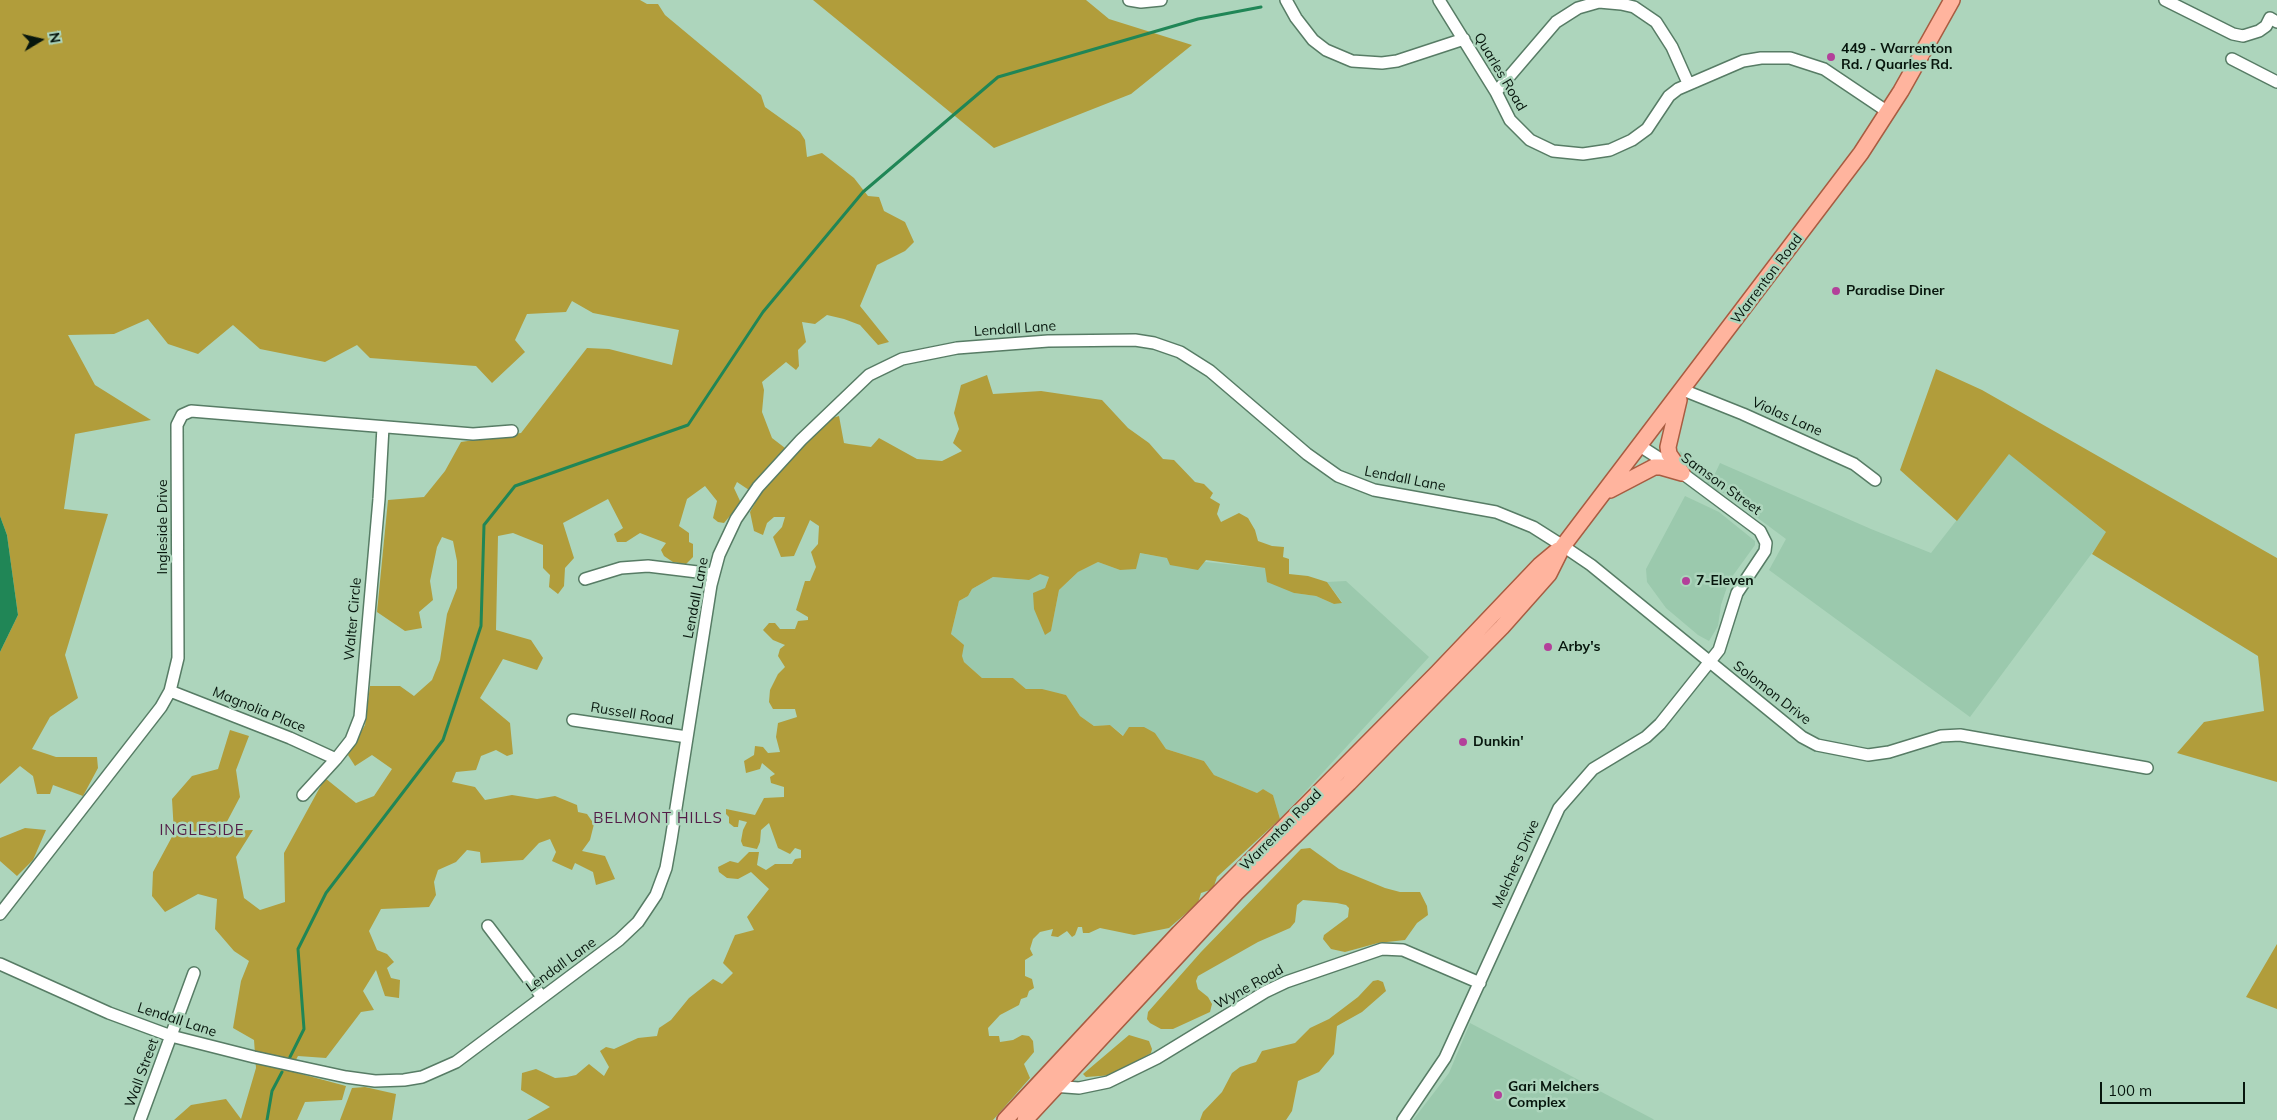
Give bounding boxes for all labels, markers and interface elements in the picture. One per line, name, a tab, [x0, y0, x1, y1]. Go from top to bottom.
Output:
north arrow	[15, 15, 65, 65]
street label: Quarles Road	[1470, 30, 1530, 114]
text: N	[45, 31, 65, 44]
place label: 449 - Warrenton Rd. / Quarles Rd.	[1841, 41, 1953, 74]
marker: 449 - Warrenton Rd. / Quarles Rd.	[1825, 51, 1837, 63]
street label: Warrenton Road	[1728, 231, 1806, 327]
place label: Paradise Diner	[1846, 283, 1945, 299]
marker: Paradise Diner	[1830, 285, 1842, 297]
street label: Lendall Lane	[973, 318, 1057, 340]
street label: Violas Lane	[1749, 394, 1825, 440]
street label: Samson Street	[1678, 449, 1764, 519]
street label: Lendall Lane	[1363, 463, 1447, 495]
street label: Ingleside Drive	[155, 480, 171, 574]
street label: Lendall Lane	[680, 556, 712, 640]
place label: 7-Eleven	[1696, 573, 1754, 589]
marker: 7-Eleven	[1680, 575, 1692, 587]
street label: Walter Circle	[341, 577, 365, 661]
place label: Arby's	[1558, 639, 1601, 655]
marker: Arby's	[1542, 641, 1554, 653]
street label: Solomon Drive	[1730, 657, 1814, 729]
street label: Magnolia Place	[210, 684, 308, 736]
street label: Russell Road	[589, 699, 675, 729]
place label: Dunkin'	[1473, 734, 1524, 750]
marker: Dunkin'	[1457, 736, 1469, 748]
street label: Warrenton Road	[1237, 786, 1325, 874]
district label: BELMONT HILLS	[592, 809, 724, 827]
street label: Melchers Drive	[1489, 817, 1543, 911]
district label: INGLESIDE	[158, 821, 246, 839]
street label: Lendall Lane	[523, 934, 599, 996]
street label: Wyne Road	[1212, 961, 1286, 1013]
street label: Lendall Lane	[135, 999, 219, 1041]
street label: Wall Street	[122, 1036, 162, 1110]
scale bar	[2102, 1072, 2247, 1104]
place label: Gari Melchers Complex	[1508, 1079, 1599, 1112]
text: 100 m	[2108, 1081, 2152, 1100]
marker: Gari Melchers Complex	[1492, 1089, 1504, 1101]

